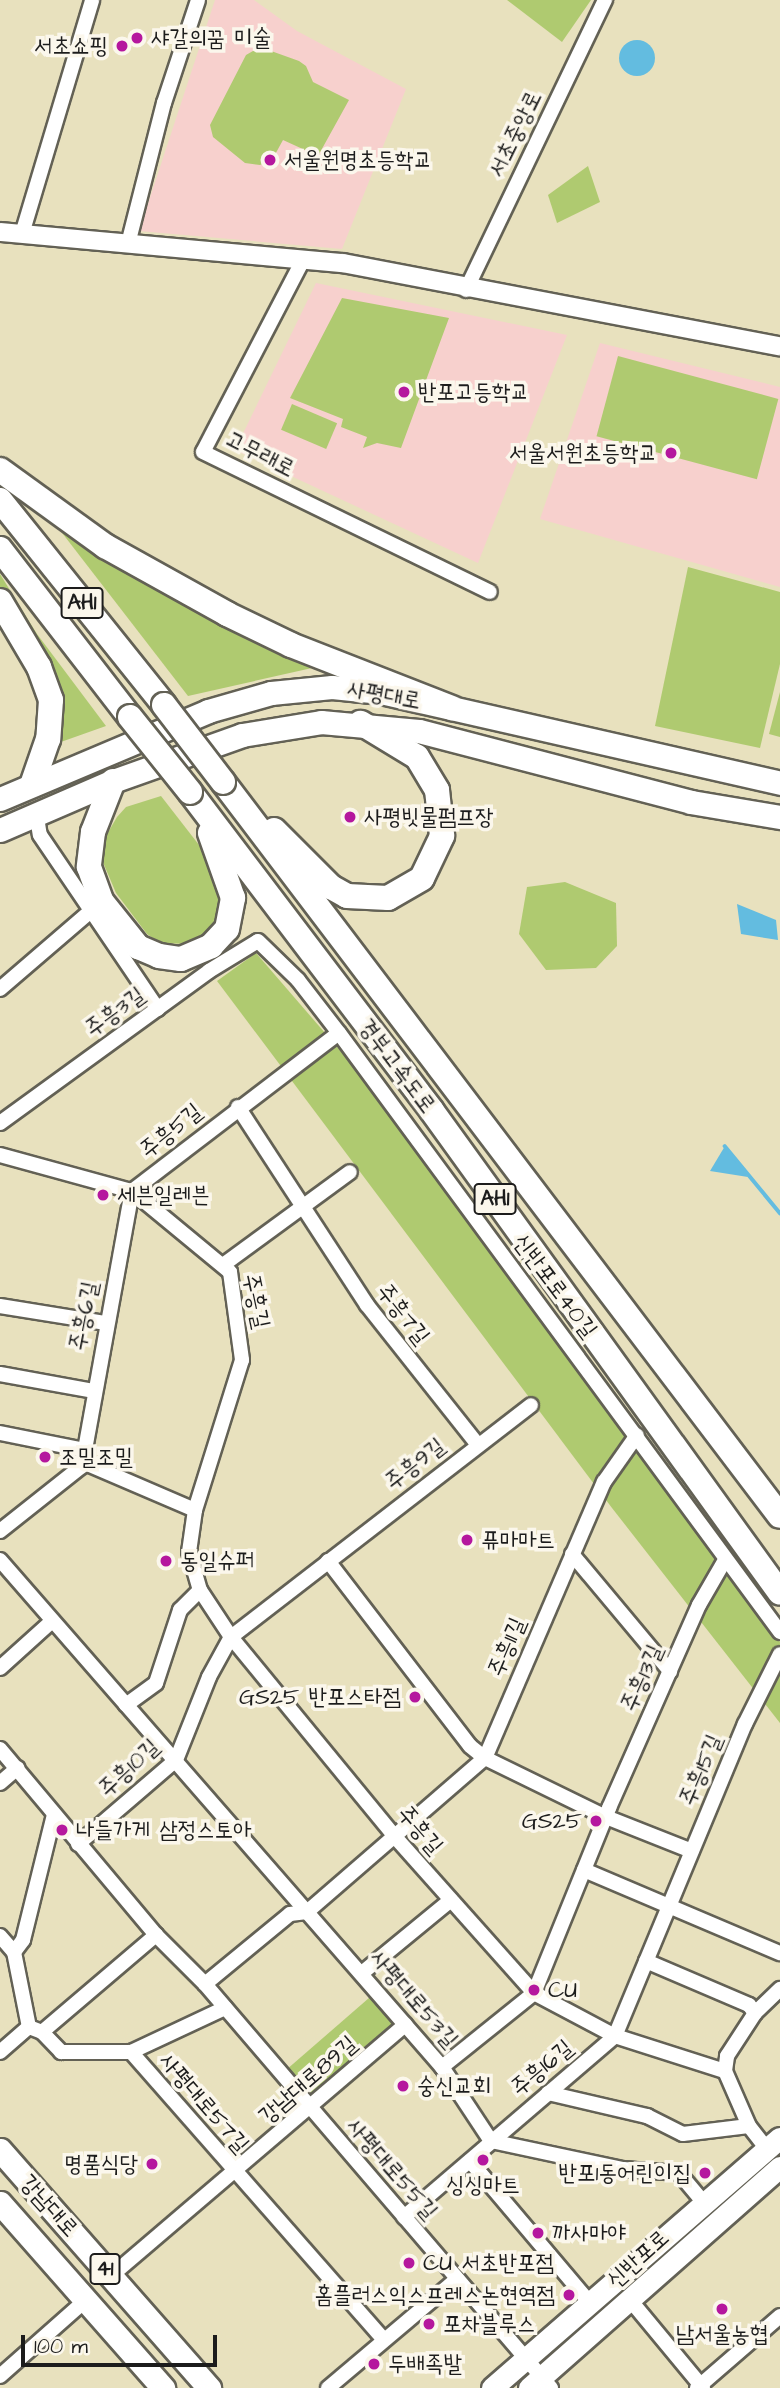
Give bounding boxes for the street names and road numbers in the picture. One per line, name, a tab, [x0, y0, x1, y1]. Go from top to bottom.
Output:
street label: 서초중앙로	[482, 86, 548, 182]
street label: 고무래로	[221, 425, 299, 483]
road number: AH1	[59, 586, 105, 620]
street label: 사평대로	[345, 675, 423, 715]
street label: 주흥3길	[80, 981, 150, 1043]
street label: 경부고속도로	[353, 1013, 441, 1119]
street label: 주흥5길	[134, 1098, 208, 1164]
road number: AH1	[472, 1182, 518, 1216]
street label: 신반포로40길	[507, 1229, 603, 1343]
street label: 주흥길	[237, 1271, 275, 1331]
street label: 주흥7길	[371, 1278, 435, 1350]
street label: 주흥6길	[64, 1279, 104, 1353]
street label: 주흥9길	[379, 1432, 451, 1496]
street label: 주흥11길	[482, 1613, 532, 1681]
street label: 주흥13길	[615, 1640, 669, 1716]
street label: 주흥15길	[674, 1730, 728, 1810]
street label: 주흥10길	[93, 1733, 165, 1803]
street label: 주흥길	[391, 1800, 449, 1860]
street label: 사평대로53길	[364, 1944, 464, 2054]
street label: 강남대로89길	[253, 2030, 363, 2130]
street label: 주흥16길	[505, 2034, 579, 2102]
street label: 사평대로57길	[153, 2048, 255, 2158]
street label: 사평대로55길	[341, 2113, 443, 2225]
street label: 강남대로	[14, 2169, 84, 2243]
street label: 신반포로	[601, 2224, 675, 2294]
road number: 41	[89, 2252, 121, 2286]

